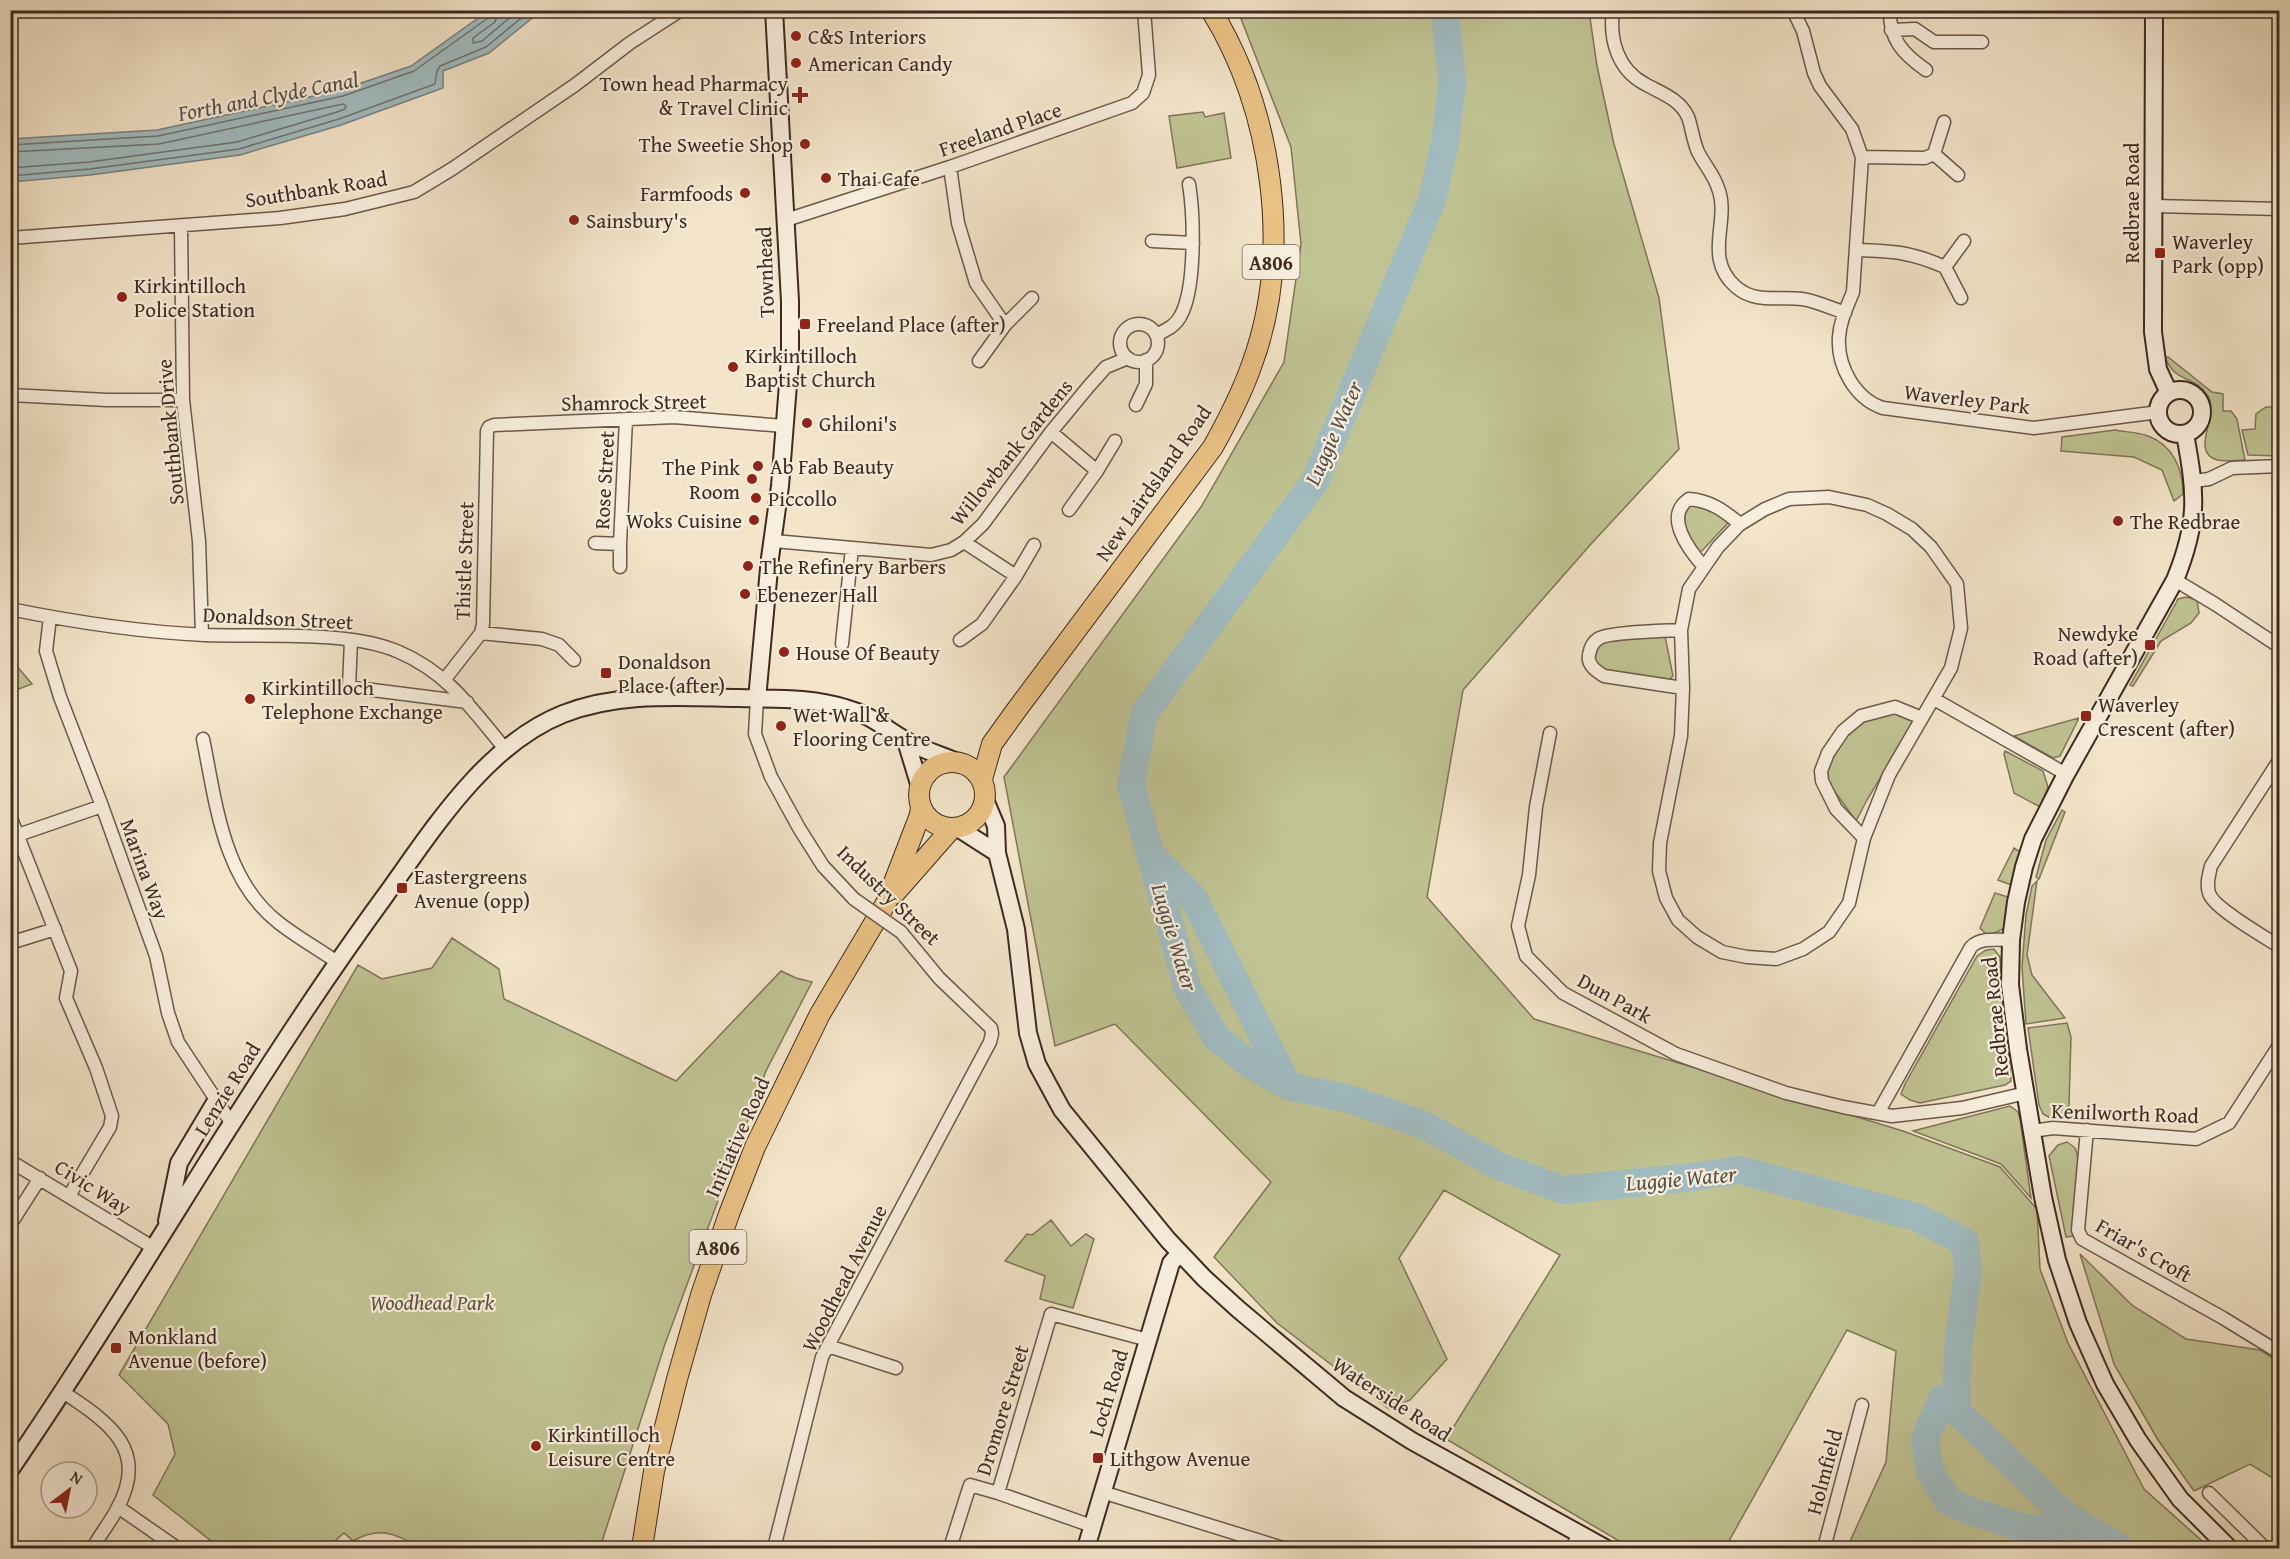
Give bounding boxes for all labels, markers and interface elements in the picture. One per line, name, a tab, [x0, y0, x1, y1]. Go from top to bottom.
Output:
place label: C&S Interiors	[808, 21, 926, 52]
marker: C&S Interiors	[789, 29, 803, 43]
place label: American Candy	[808, 48, 953, 79]
marker: American Candy	[789, 56, 803, 70]
water label: Forth and Clyde Canal	[174, 63, 361, 129]
place label: Town head Pharmacy & Travel Clinic	[599, 68, 789, 123]
marker: Town head Pharmacy & Travel Clinic	[793, 88, 807, 102]
street label: Freeland Place	[934, 93, 1066, 164]
place label: The Sweetie Shop	[639, 129, 793, 160]
marker: The Sweetie Shop	[798, 137, 812, 151]
street label: Redbrae Road	[2116, 142, 2147, 263]
street label: Southbank Road	[243, 162, 390, 216]
place label: Thai Cafe	[838, 163, 920, 194]
marker: Thai Cafe	[819, 171, 833, 185]
place label: Farmfoods	[640, 178, 733, 209]
marker: Farmfoods	[738, 186, 752, 200]
place label: Sainsbury's	[586, 205, 687, 236]
marker: Sainsbury's	[567, 213, 581, 227]
street label: Townhead	[748, 225, 782, 318]
place label: Waverley Park (opp)	[2172, 226, 2264, 281]
road number: A806	[1242, 245, 1300, 279]
marker: Waverley Park (opp)	[2153, 246, 2167, 260]
place label: Kirkintilloch Police Station	[134, 270, 255, 325]
marker: Kirkintilloch Police Station	[115, 290, 129, 304]
place label: Freeland Place (after)	[817, 309, 1006, 340]
marker: Freeland Place (after)	[798, 317, 812, 331]
place label: Kirkintilloch Baptist Church	[745, 340, 876, 395]
street label: Southbank Drive	[148, 358, 192, 506]
marker: Kirkintilloch Baptist Church	[726, 360, 740, 374]
street label: Willowbank Gardens	[942, 372, 1080, 532]
water label: Luggie Water	[1295, 375, 1370, 491]
street label: Waverley Park	[1902, 376, 2032, 422]
street label: Shamrock Street	[561, 385, 708, 419]
street label: New Lairdsland Road	[1087, 398, 1219, 567]
place label: Ghiloni's	[819, 408, 897, 439]
marker: Ghiloni's	[800, 416, 814, 430]
street label: Rose Street	[586, 429, 622, 530]
place label: Ab Fab Beauty	[770, 451, 895, 482]
place label: The Pink Room	[662, 452, 740, 507]
marker: Ab Fab Beauty	[751, 459, 765, 473]
marker: The Pink Room	[745, 472, 759, 486]
place label: Piccollo	[768, 483, 837, 514]
marker: Piccollo	[749, 491, 763, 505]
street label: Thistle Street	[446, 501, 482, 621]
place label: Woks Cuisine	[626, 505, 742, 536]
place label: The Redbrae	[2130, 506, 2240, 537]
marker: Woks Cuisine	[747, 513, 761, 527]
marker: The Redbrae	[2111, 514, 2125, 528]
place label: The Refinery Barbers	[760, 551, 946, 582]
marker: The Refinery Barbers	[741, 559, 755, 573]
place label: Ebenezer Hall	[757, 579, 878, 610]
marker: Ebenezer Hall	[738, 587, 752, 601]
street label: Donaldson Street	[202, 599, 355, 637]
place label: Newdyke Road (after)	[2033, 618, 2138, 673]
place label: House Of Beauty	[796, 637, 940, 668]
marker: Newdyke Road (after)	[2143, 638, 2157, 652]
marker: House Of Beauty	[777, 645, 791, 659]
place label: Donaldson Place (after)	[618, 646, 725, 701]
marker: Donaldson Place (after)	[599, 666, 613, 680]
place label: Kirkintilloch Telephone Exchange	[262, 672, 443, 727]
place label: Waverley Crescent (after)	[2098, 689, 2235, 744]
marker: Kirkintilloch Telephone Exchange	[243, 692, 257, 706]
place label: Wet Wall & Flooring Centre	[793, 699, 931, 754]
marker: Waverley Crescent (after)	[2079, 709, 2093, 723]
marker: Wet Wall & Flooring Centre	[774, 719, 788, 733]
street label: Marina Way	[112, 814, 178, 924]
street label: Industry Street	[830, 838, 948, 953]
place label: Eastergreens Avenue (opp)	[414, 861, 530, 916]
water label: Luggie Water	[1143, 878, 1207, 995]
marker: Eastergreens Avenue (opp)	[395, 881, 409, 895]
street label: Redbrae Road	[1973, 955, 2017, 1079]
street label: Dun Park	[1572, 965, 1658, 1031]
street label: Lenzie Road	[186, 1035, 268, 1142]
street label: Initiative Road	[697, 1071, 778, 1202]
street label: Kenilworth Road	[2051, 1095, 2200, 1131]
street label: Civic Way	[49, 1151, 138, 1223]
water label: Luggie Water	[1623, 1157, 1738, 1199]
street label: Woodhead Avenue	[794, 1199, 895, 1357]
street label: Friar's Croft	[2090, 1210, 2198, 1290]
road number: A806	[690, 1230, 746, 1264]
park label: Woodhead Park	[370, 1287, 494, 1318]
place label: Monkland Avenue (before)	[128, 1321, 267, 1376]
street label: Dromore Street	[967, 1340, 1037, 1479]
marker: Monkland Avenue (before)	[109, 1341, 123, 1355]
street label: Loch Road	[1080, 1345, 1136, 1441]
street label: Waterside Road	[1326, 1349, 1458, 1450]
place label: Kirkintilloch Leisure Centre	[548, 1419, 675, 1474]
street label: Holmfield	[1798, 1425, 1850, 1518]
marker: Kirkintilloch Leisure Centre	[529, 1439, 543, 1453]
place label: Lithgow Avenue	[1110, 1443, 1250, 1474]
marker: Lithgow Avenue	[1091, 1451, 1105, 1465]
north arrow	[39, 1460, 99, 1520]
text: N	[66, 1464, 88, 1490]

